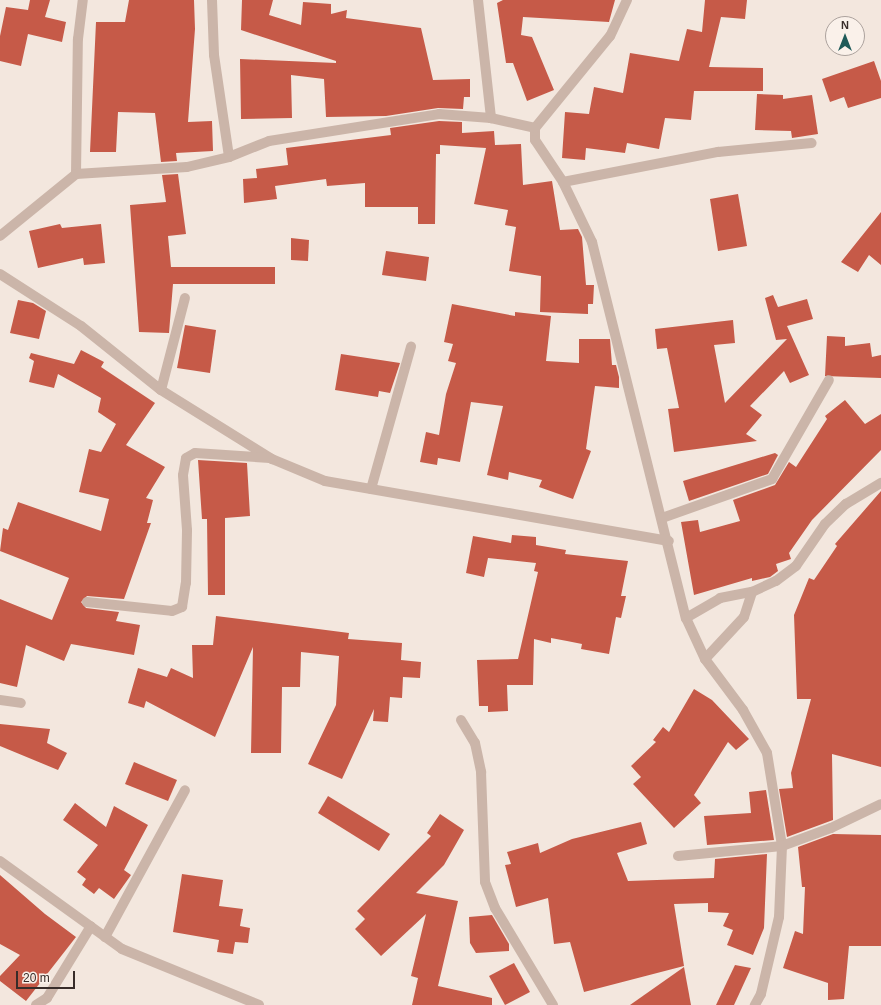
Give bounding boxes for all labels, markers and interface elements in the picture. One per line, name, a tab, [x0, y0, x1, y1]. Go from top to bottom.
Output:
north arrow	[825, 16, 865, 56]
text: N	[841, 19, 849, 31]
scale bar	[18, 963, 77, 989]
text: 20 m	[23, 971, 50, 985]

